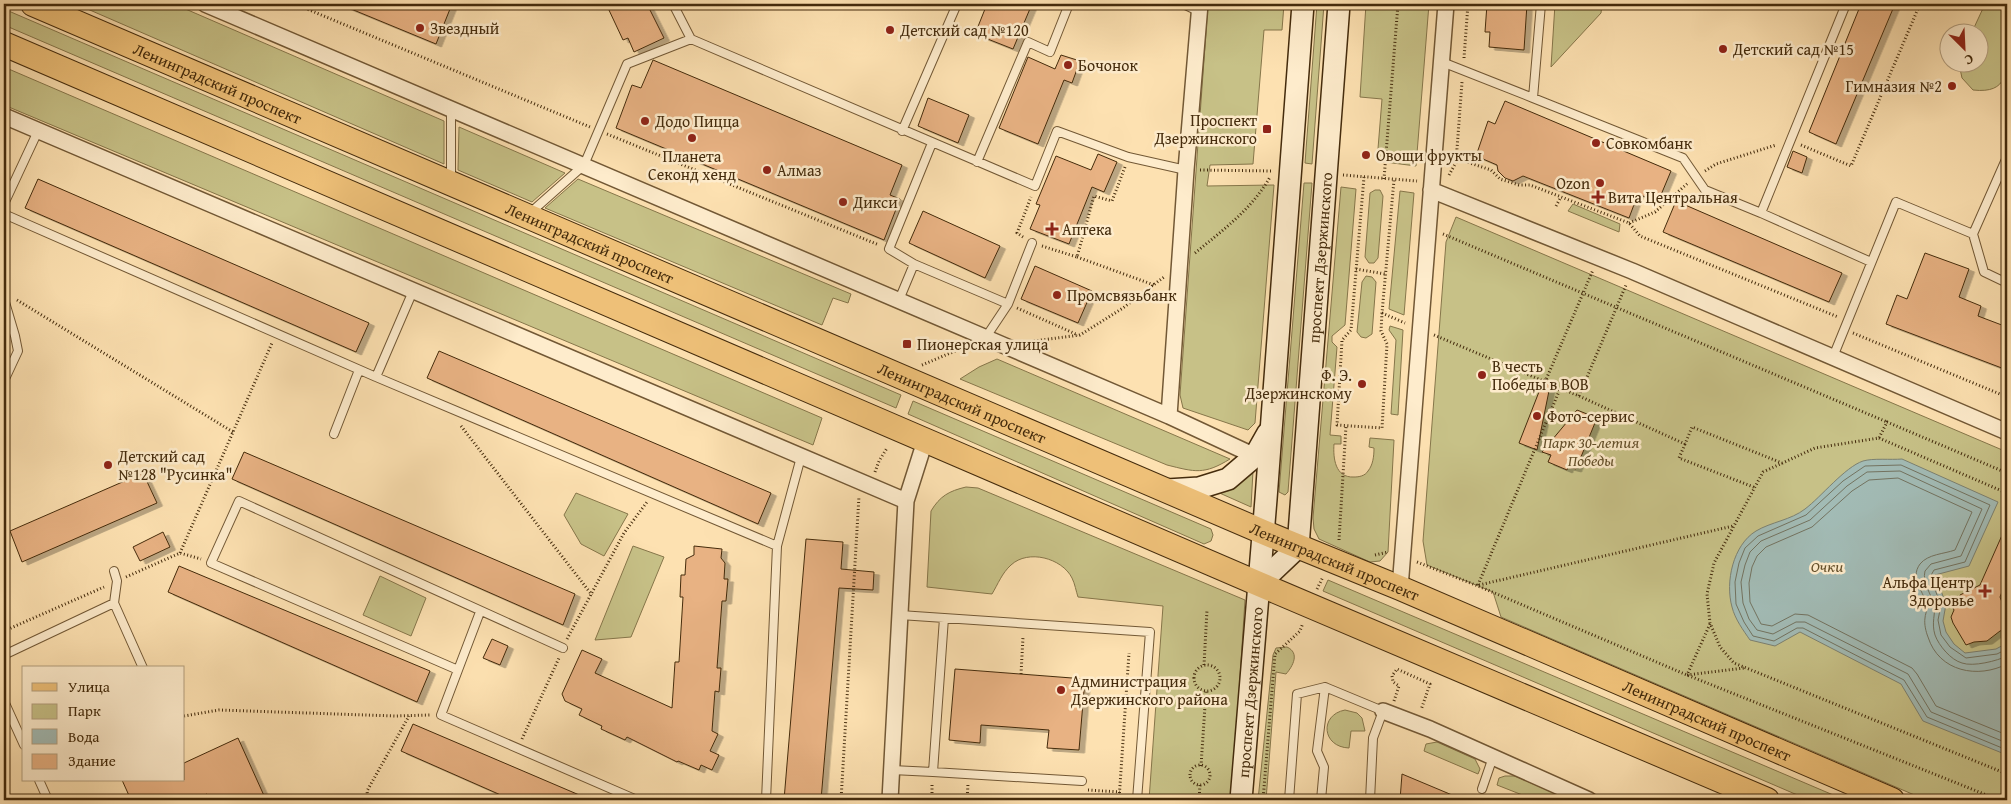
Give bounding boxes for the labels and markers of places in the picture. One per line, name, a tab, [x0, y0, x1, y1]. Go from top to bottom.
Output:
place label: Звездный	[430, 16, 500, 40]
place label: Детский сад №120	[899, 18, 1029, 42]
marker: Звездный	[414, 22, 426, 34]
marker: Детский сад №120	[884, 24, 896, 36]
place label: Детский сад №15	[1732, 37, 1854, 61]
marker: Детский сад №15	[1717, 43, 1729, 55]
place label: Бочонок	[1078, 53, 1138, 77]
marker: Бочонок	[1062, 59, 1074, 71]
place label: Гимназия №2	[1846, 74, 1942, 98]
marker: Гимназия №2	[1946, 80, 1958, 92]
place label: Проспект Дзержинского	[1154, 108, 1257, 150]
place label: Додо Пицца	[654, 109, 740, 133]
marker: Додо Пицца	[639, 115, 651, 127]
marker: Проспект Дзержинского	[1261, 123, 1273, 135]
place label: Совкомбанк	[1606, 131, 1693, 155]
marker: Планета Секонд хенд	[686, 132, 698, 144]
marker: Совкомбанк	[1590, 137, 1602, 149]
place label: Овощи фрукты	[1376, 143, 1482, 167]
place label: Планета Секонд хенд	[648, 144, 736, 186]
marker: Овощи фрукты	[1360, 149, 1372, 161]
place label: Алмаз	[777, 158, 822, 182]
marker: Алмаз	[761, 164, 773, 176]
place label: Ozon	[1556, 171, 1590, 195]
marker: Ozon	[1594, 177, 1606, 189]
place label: Вита Центральная	[1608, 185, 1738, 209]
place label: Дикси	[852, 190, 898, 214]
marker: Вита Центральная	[1592, 191, 1604, 203]
marker: Дикси	[837, 196, 849, 208]
place label: Аптека	[1062, 217, 1112, 241]
marker: Аптека	[1046, 223, 1058, 235]
place label: Промсвязьбанк	[1067, 283, 1177, 307]
marker: Промсвязьбанк	[1051, 289, 1063, 301]
place label: Пионерская улица	[917, 332, 1049, 356]
marker: Пионерская улица	[901, 338, 913, 350]
place label: В честь Победы в ВОВ	[1492, 354, 1589, 396]
place label: Ф. Э. Дзержинскому	[1244, 363, 1352, 405]
marker: В честь Победы в ВОВ	[1476, 369, 1488, 381]
marker: Ф. Э. Дзержинскому	[1356, 378, 1368, 390]
place label: Фото-сервис	[1547, 404, 1635, 428]
marker: Фото-сервис	[1531, 410, 1543, 422]
place label: Детский сад №128 "Русинка"	[117, 444, 232, 486]
marker: Детский сад №128 "Русинка"	[102, 459, 114, 471]
place label: Альфа Центр Здоровье	[1883, 570, 1974, 612]
marker: Альфа Центр Здоровье	[1978, 584, 1992, 598]
place label: Администрация Дзержинского района	[1070, 669, 1228, 711]
marker: Администрация Дзержинского района	[1055, 684, 1067, 696]

